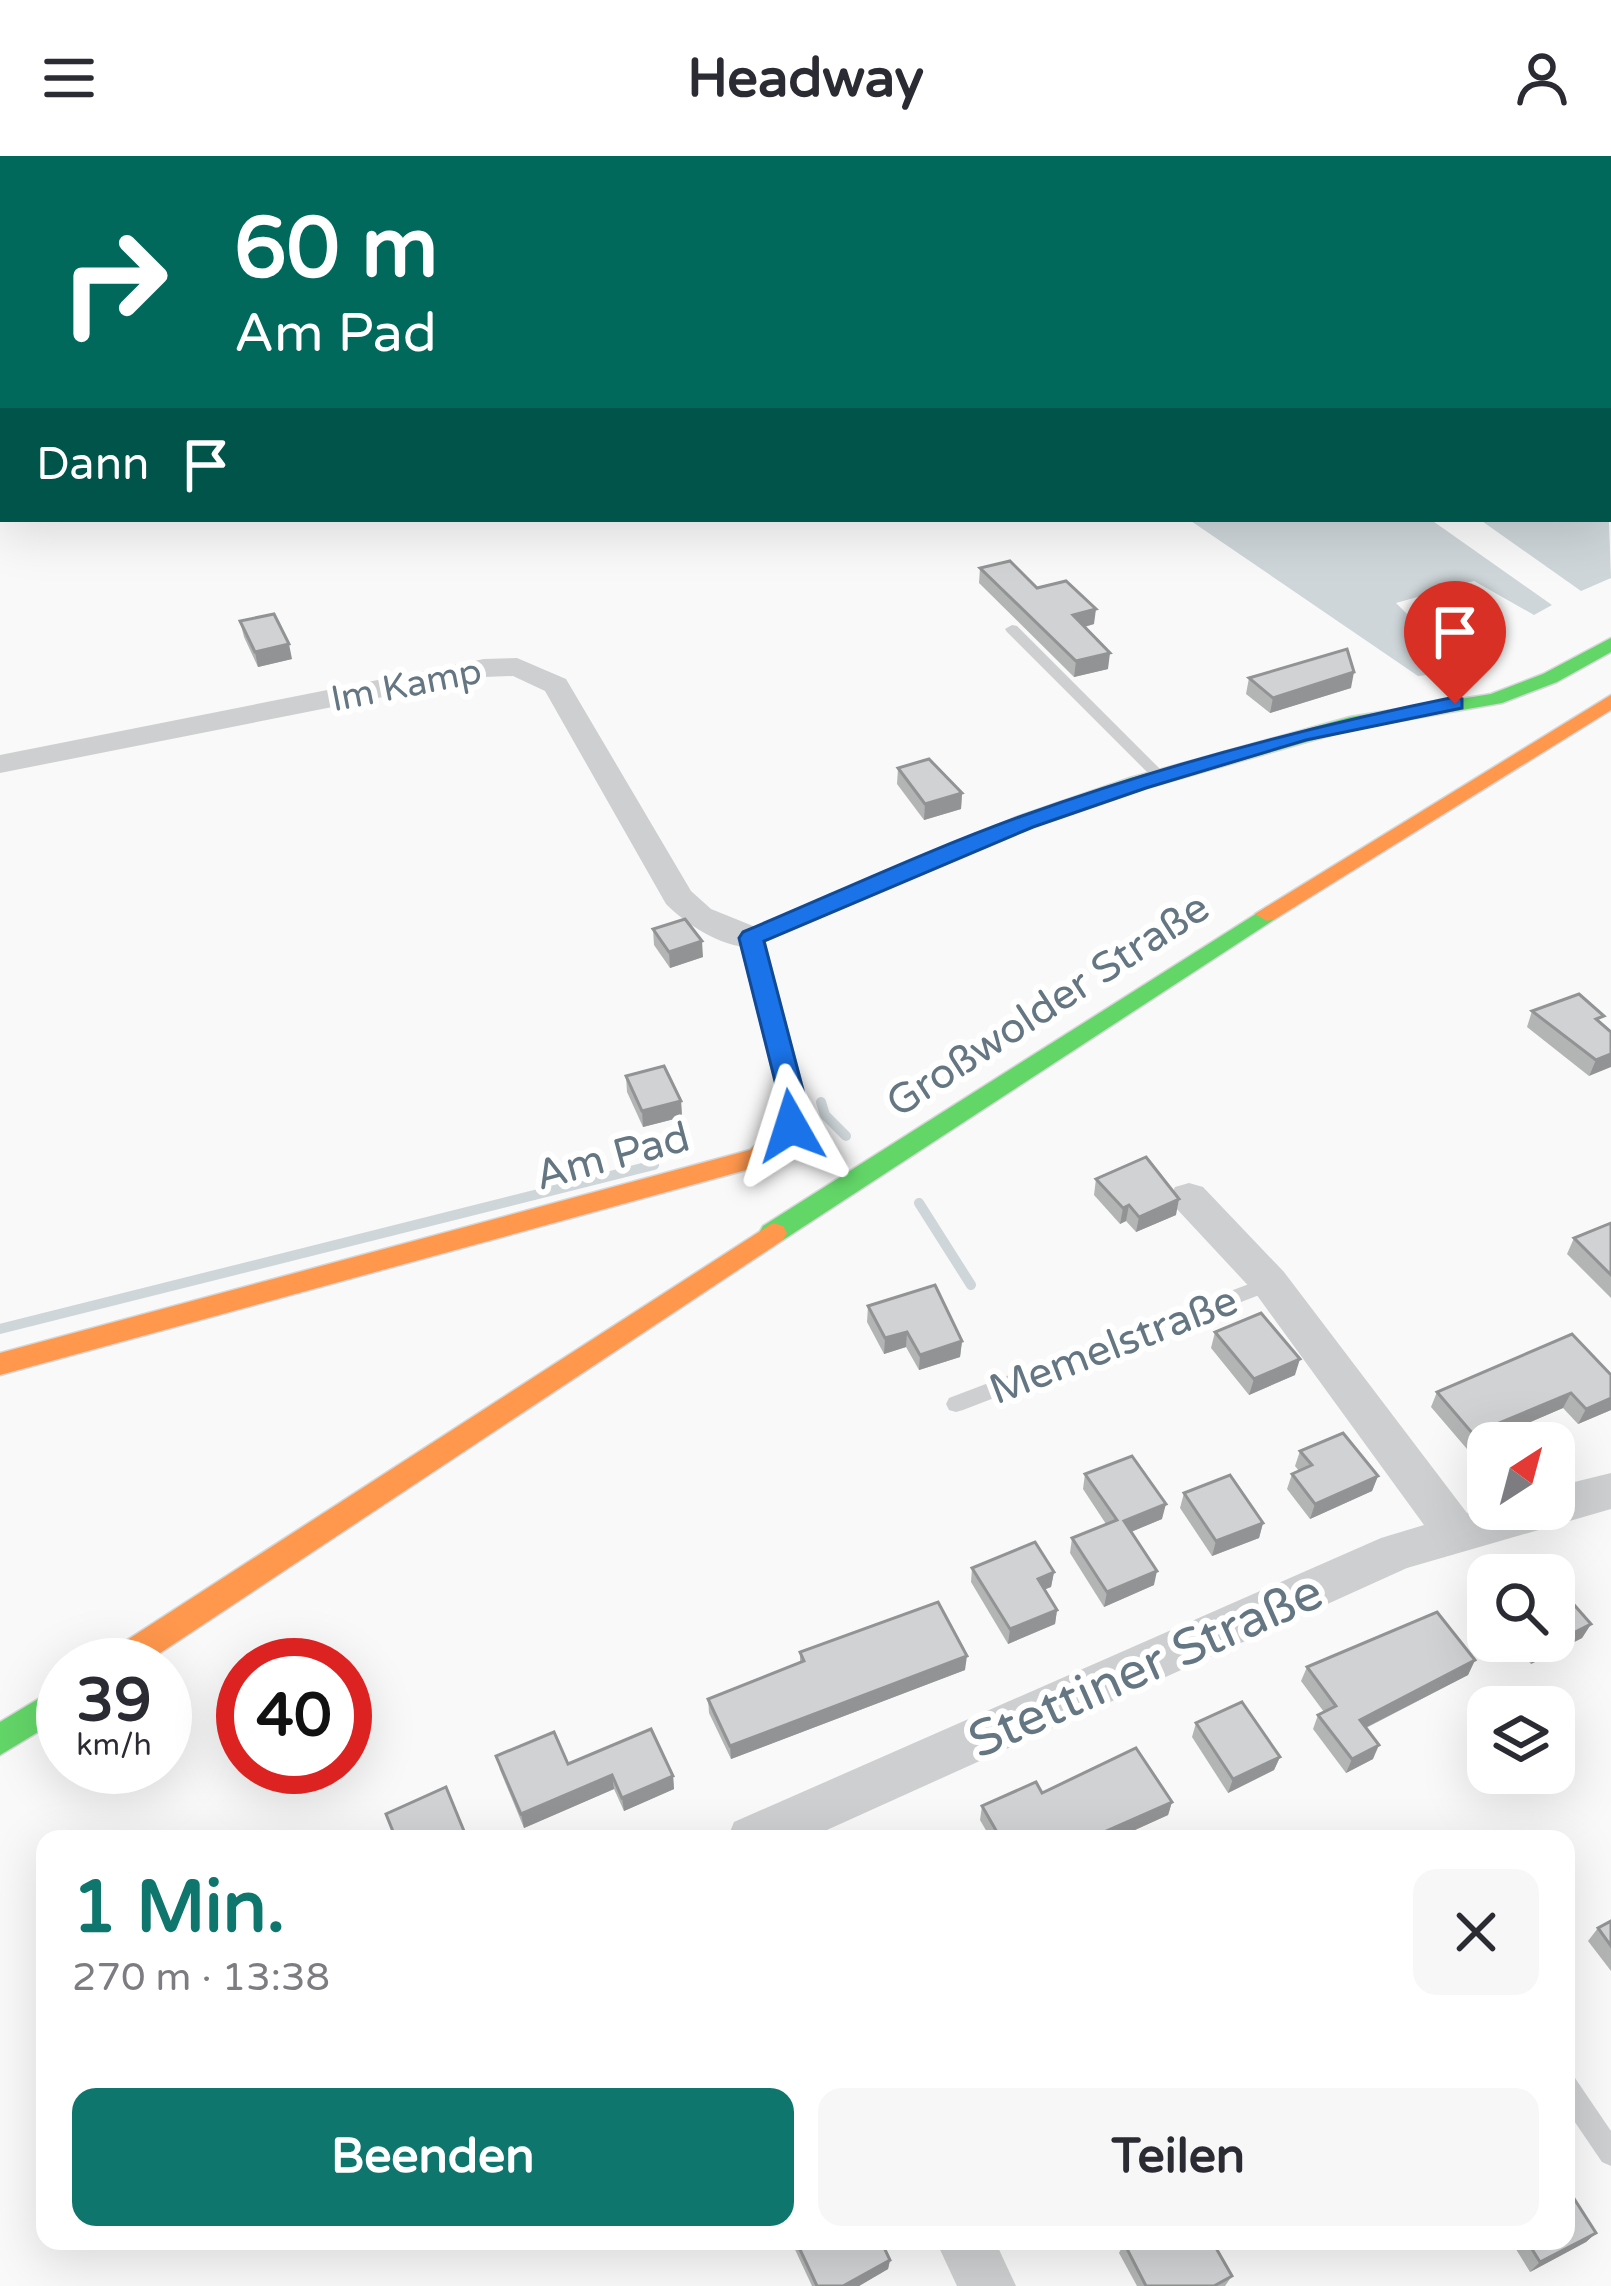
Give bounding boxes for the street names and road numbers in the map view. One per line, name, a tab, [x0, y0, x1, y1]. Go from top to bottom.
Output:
street label: Im Kamp	[327, 650, 485, 721]
street label: Großwolder Straße	[877, 882, 1219, 1129]
street label: Am Pad	[530, 1111, 695, 1202]
street label: Memelstraße	[982, 1275, 1245, 1416]
street label: Stettiner Straße	[959, 1561, 1332, 1773]

